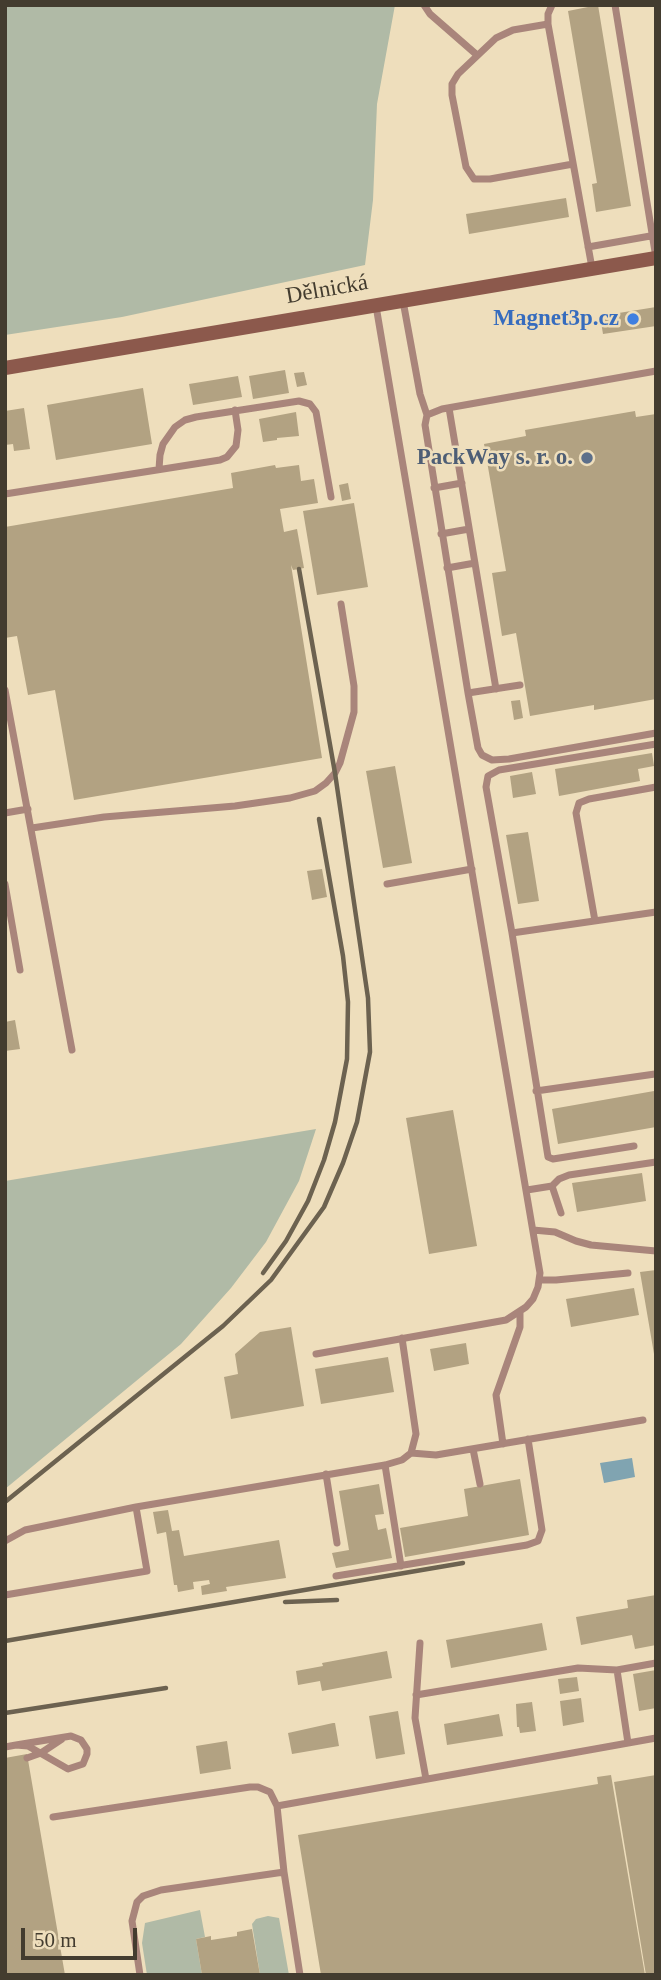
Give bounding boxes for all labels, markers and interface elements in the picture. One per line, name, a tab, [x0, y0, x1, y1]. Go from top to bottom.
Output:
street label: Dělnická	[284, 269, 370, 311]
place label: Magnet3p.cz	[493, 305, 619, 333]
marker: Magnet3p.cz	[625, 311, 641, 327]
place label: PackWay s. r. o.	[417, 444, 573, 472]
marker: PackWay s. r. o.	[579, 450, 595, 466]
scale bar	[24, 1913, 140, 1957]
text: 50 m	[34, 1928, 77, 1952]

